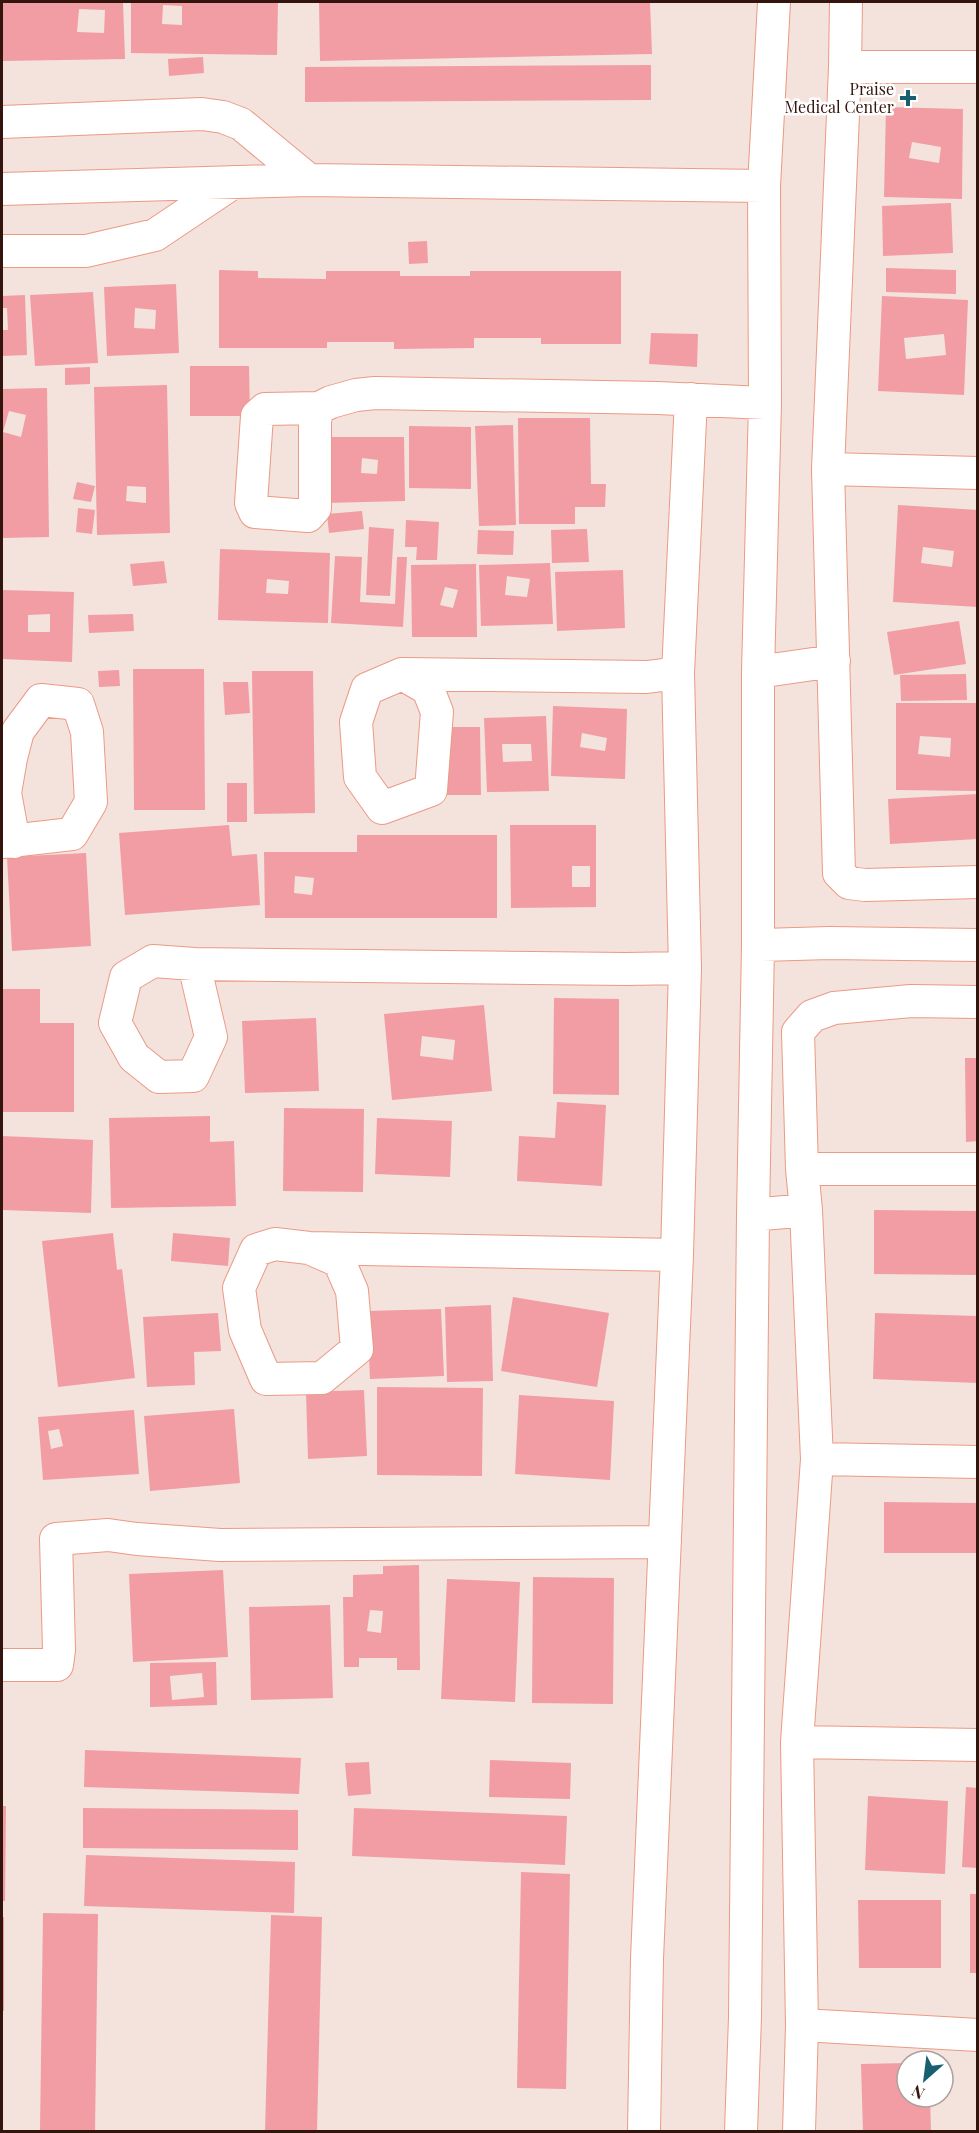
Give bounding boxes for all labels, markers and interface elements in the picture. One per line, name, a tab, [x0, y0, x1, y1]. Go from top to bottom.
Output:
place label: Praise Medical Center	[784, 78, 894, 117]
marker: Praise Medical Center	[899, 89, 917, 107]
north arrow	[895, 2049, 955, 2109]
text: N	[907, 2080, 928, 2105]

